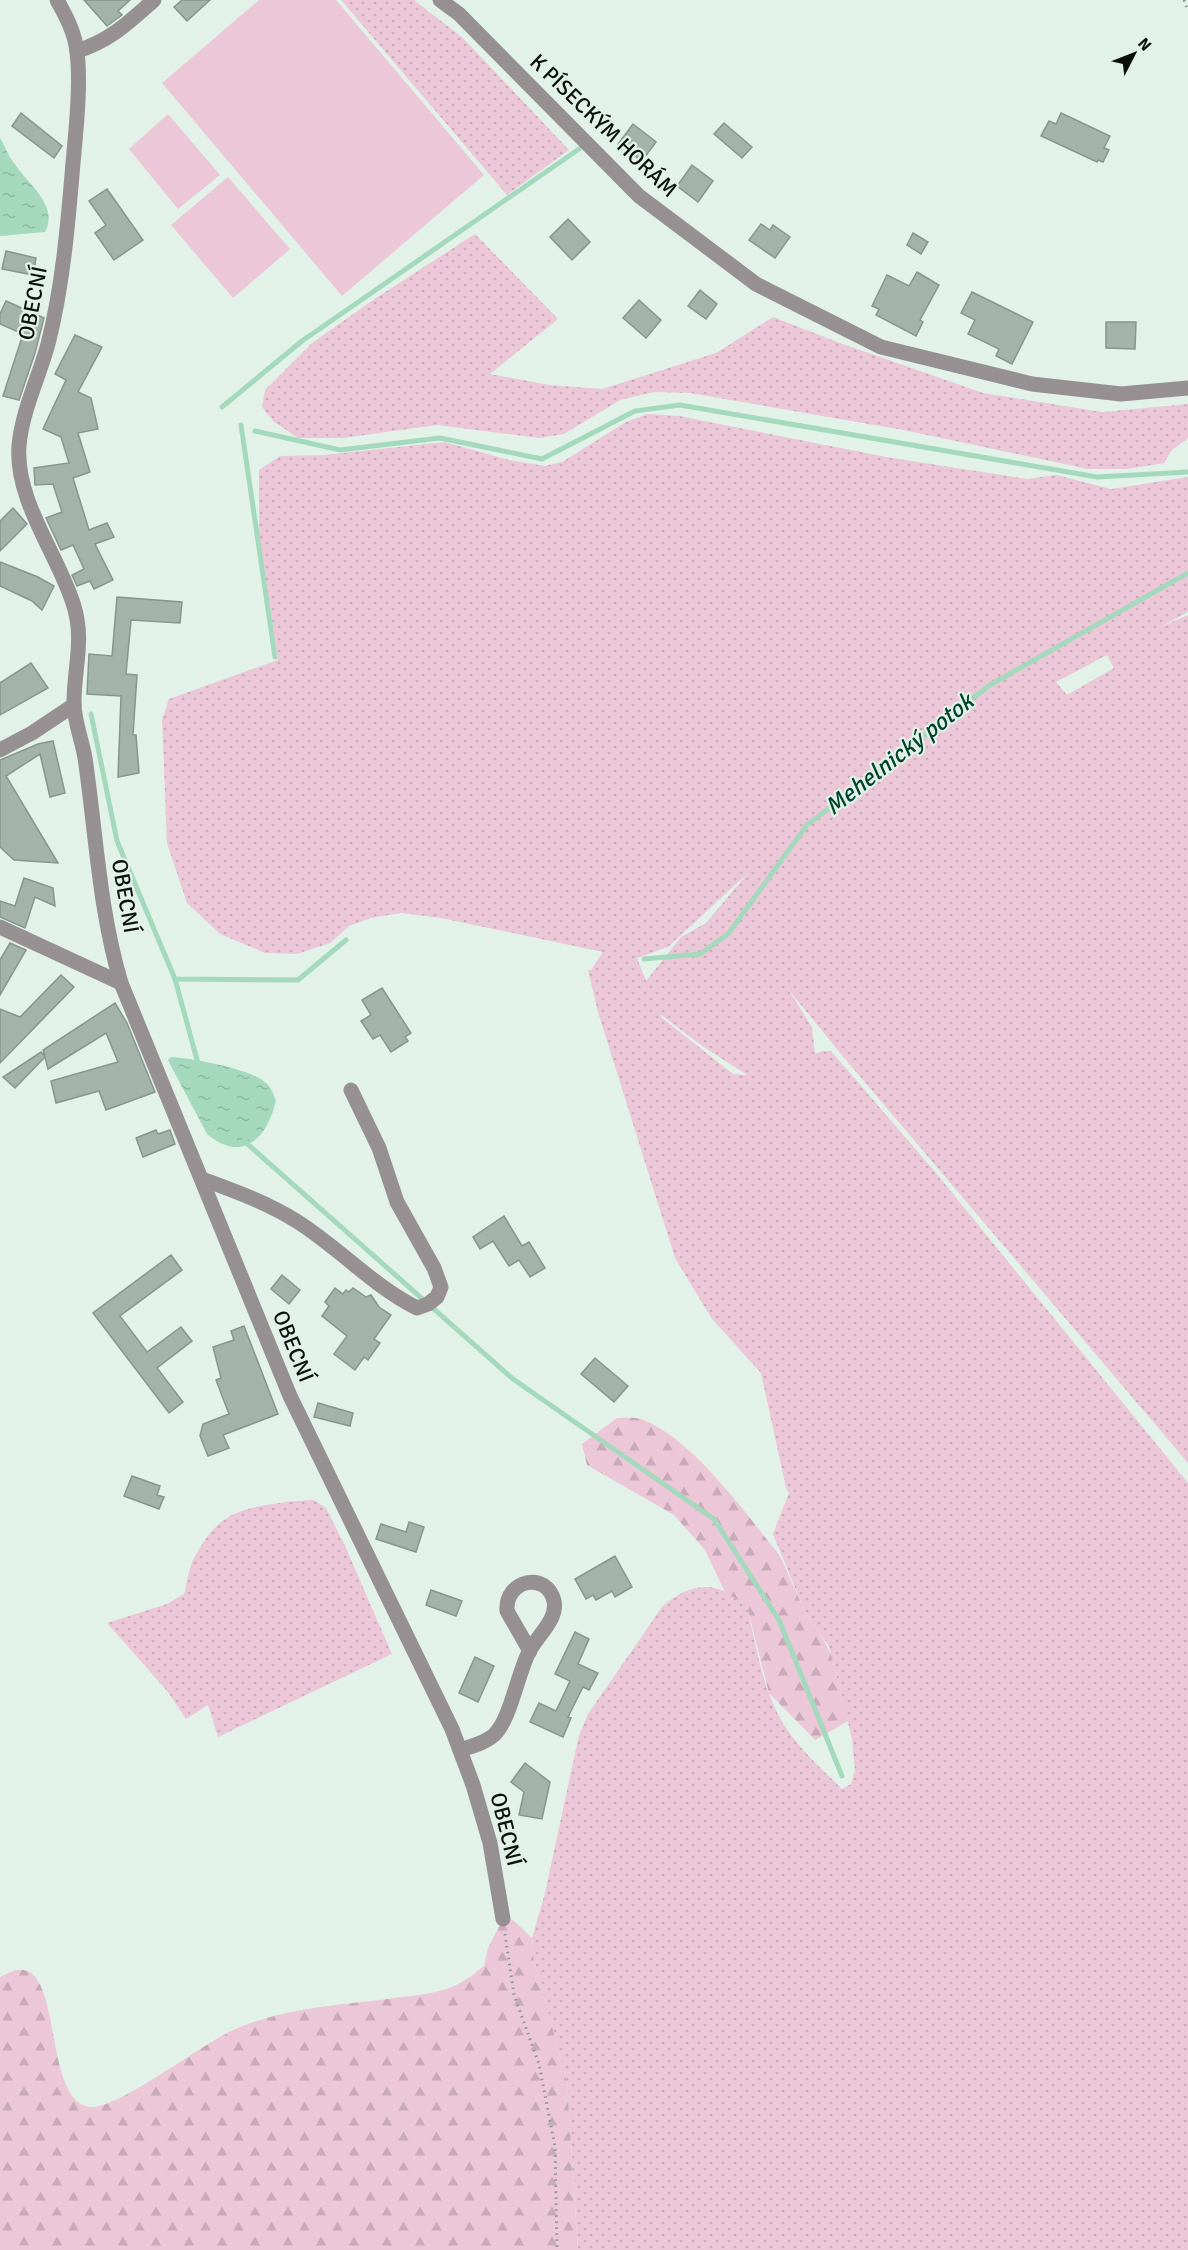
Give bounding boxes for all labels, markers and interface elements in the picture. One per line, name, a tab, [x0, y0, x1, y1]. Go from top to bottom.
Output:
north arrow	[1104, 24, 1164, 84]
text: N	[1133, 34, 1156, 55]
street label: K PÍSECKÝM HORÁM	[524, 48, 683, 203]
street label: OBECNÍ	[12, 263, 53, 342]
water label: Mehelnický potok	[819, 685, 981, 821]
street label: OBECNÍ	[106, 857, 145, 936]
street label: OBECNÍ	[267, 1306, 320, 1386]
street label: OBECNÍ	[484, 1790, 529, 1869]

